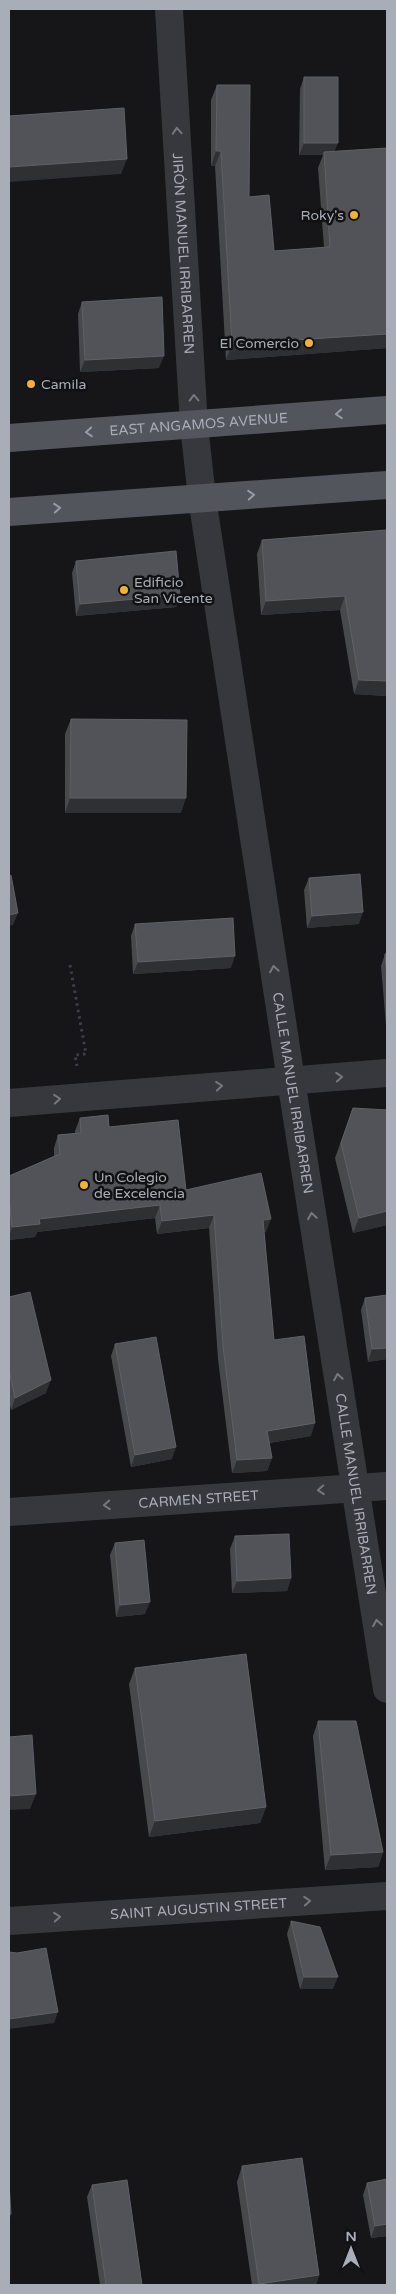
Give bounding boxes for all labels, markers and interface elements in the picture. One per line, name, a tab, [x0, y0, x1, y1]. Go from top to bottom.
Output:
one-way arrow	[172, 126, 183, 134]
street label: JIRÓN MANUEL IRRIBARREN	[169, 153, 198, 355]
place label: Roky's	[301, 207, 344, 224]
marker: Roky's	[348, 209, 360, 221]
place label: El Comercio	[220, 335, 299, 352]
marker: El Comercio	[303, 337, 315, 349]
place label: Camila	[41, 376, 86, 393]
marker: Camila	[25, 378, 37, 390]
one-way arrow	[188, 393, 199, 401]
one-way arrow	[334, 408, 342, 419]
street label: EAST ANGAMOS AVENUE	[109, 409, 288, 440]
one-way arrow	[85, 427, 93, 438]
one-way arrow	[247, 490, 255, 501]
one-way arrow	[54, 503, 62, 514]
place label: Edificio San Vicente	[134, 574, 213, 607]
marker: Edificio San Vicente	[118, 584, 130, 596]
one-way arrow	[269, 965, 280, 973]
street label: CALLE MANUEL IRRIBARREN	[269, 991, 317, 1195]
one-way arrow	[335, 1071, 343, 1082]
one-way arrow	[216, 1081, 224, 1092]
one-way arrow	[54, 1094, 62, 1105]
place label: Un Colegio de Excelencia	[94, 1169, 185, 1202]
marker: Un Colegio de Excelencia	[78, 1179, 90, 1191]
one-way arrow	[308, 1212, 318, 1220]
one-way arrow	[333, 1372, 343, 1381]
street label: CALLE MANUEL IRRIBARREN	[332, 1392, 380, 1596]
one-way arrow	[317, 1485, 325, 1496]
street label: CARMEN STREET	[138, 1487, 260, 1512]
one-way arrow	[102, 1500, 110, 1511]
one-way arrow	[372, 1619, 382, 1628]
street label: SAINT AUGUSTIN STREET	[110, 1895, 288, 1923]
one-way arrow	[303, 1896, 311, 1907]
one-way arrow	[54, 1912, 62, 1923]
north arrow	[326, 2224, 376, 2274]
text: N	[345, 2228, 357, 2245]

